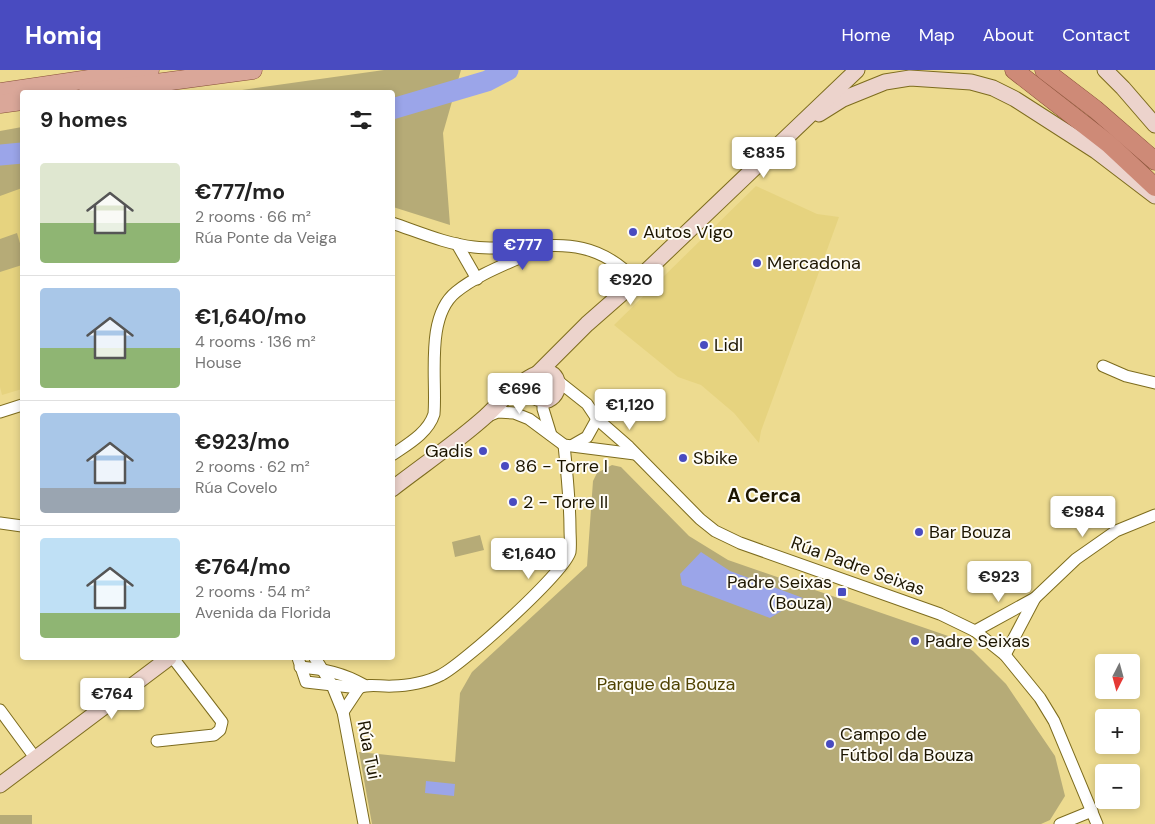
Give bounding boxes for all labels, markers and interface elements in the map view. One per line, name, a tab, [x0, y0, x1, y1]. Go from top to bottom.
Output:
text: Homiq	[25, 20, 102, 51]
text: Home	[841, 23, 891, 47]
text: Map	[919, 23, 955, 47]
text: About	[983, 23, 1034, 47]
text: Contact	[1062, 23, 1130, 47]
text: 9 homes	[40, 106, 128, 134]
icon: filters	[347, 106, 375, 134]
pin: €835	[734, 136, 794, 179]
text: €835	[743, 142, 785, 163]
text: €777/mo	[195, 178, 285, 206]
icon: home	[80, 183, 140, 243]
text: 2 rooms · 66 m²	[195, 206, 311, 227]
place label: Autos Vigo	[643, 220, 733, 244]
marker: Autos Vigo	[627, 226, 639, 238]
text: Rúa Ponte da Veiga	[195, 227, 337, 248]
pin: €777	[493, 228, 553, 271]
text: €777	[504, 234, 542, 255]
place label: Mercadona	[767, 251, 861, 275]
marker: Mercadona	[751, 257, 763, 269]
pin: €920	[601, 264, 661, 306]
text: €920	[609, 269, 653, 290]
text: €1,640/mo	[195, 303, 306, 331]
icon: home	[80, 308, 140, 368]
text: 4 rooms · 136 m²	[195, 331, 316, 352]
place label: Lidl	[714, 333, 743, 357]
marker: Lidl	[698, 339, 710, 351]
text: House	[195, 352, 242, 373]
pin: €696	[490, 372, 550, 415]
text: €696	[499, 378, 541, 399]
pin: €1,120	[589, 388, 671, 431]
text: €1,120	[606, 394, 654, 415]
text: €923/mo	[195, 428, 290, 456]
icon: home	[80, 433, 140, 493]
place label: Gadis	[425, 439, 473, 463]
marker: Gadis	[477, 445, 489, 457]
place label: Sbike	[693, 446, 738, 470]
marker: Sbike	[677, 452, 689, 464]
place label: 86 - Torre I	[515, 454, 608, 478]
text: 2 rooms · 62 m²	[195, 456, 310, 477]
marker: 86 - Torre I	[499, 460, 511, 472]
text: Rúa Covelo	[195, 477, 277, 498]
district label: A Cerca	[727, 483, 801, 508]
place label: 2 - Torre II	[523, 490, 608, 514]
marker: 2 - Torre II	[507, 496, 519, 508]
pin: €984	[1053, 496, 1113, 538]
text: €984	[1061, 501, 1105, 522]
place label: Bar Bouza	[929, 520, 1011, 544]
marker: Bar Bouza	[913, 526, 925, 538]
street label: Rúa Padre Seixas	[788, 531, 928, 601]
pin: €1,640	[488, 538, 570, 580]
text: €1,640	[502, 543, 556, 564]
text: €764/mo	[195, 553, 291, 581]
icon: home	[80, 558, 140, 618]
pin: €923	[969, 560, 1029, 603]
text: €923	[978, 566, 1020, 587]
place label: Padre Seixas (Bouza)	[727, 570, 832, 615]
text: 2 rooms · 54 m²	[195, 581, 310, 602]
marker: Padre Seixas (Bouza)	[836, 586, 848, 598]
text: Avenida da Florida	[195, 602, 331, 623]
place label: Padre Seixas	[925, 629, 1030, 653]
marker: Padre Seixas	[909, 635, 921, 647]
north arrow	[1095, 654, 1140, 699]
map controls	[1095, 654, 1140, 809]
park label: Parque da Bouza	[597, 672, 735, 696]
pin: €764	[82, 678, 142, 720]
text: €764	[91, 683, 133, 704]
button: +	[1095, 709, 1140, 754]
street label: Rúa Tui	[352, 719, 386, 781]
place label: Campo de Fútbol da Bouza	[840, 722, 974, 767]
marker: Campo de Fútbol da Bouza	[824, 738, 836, 750]
button: −	[1095, 764, 1140, 809]

